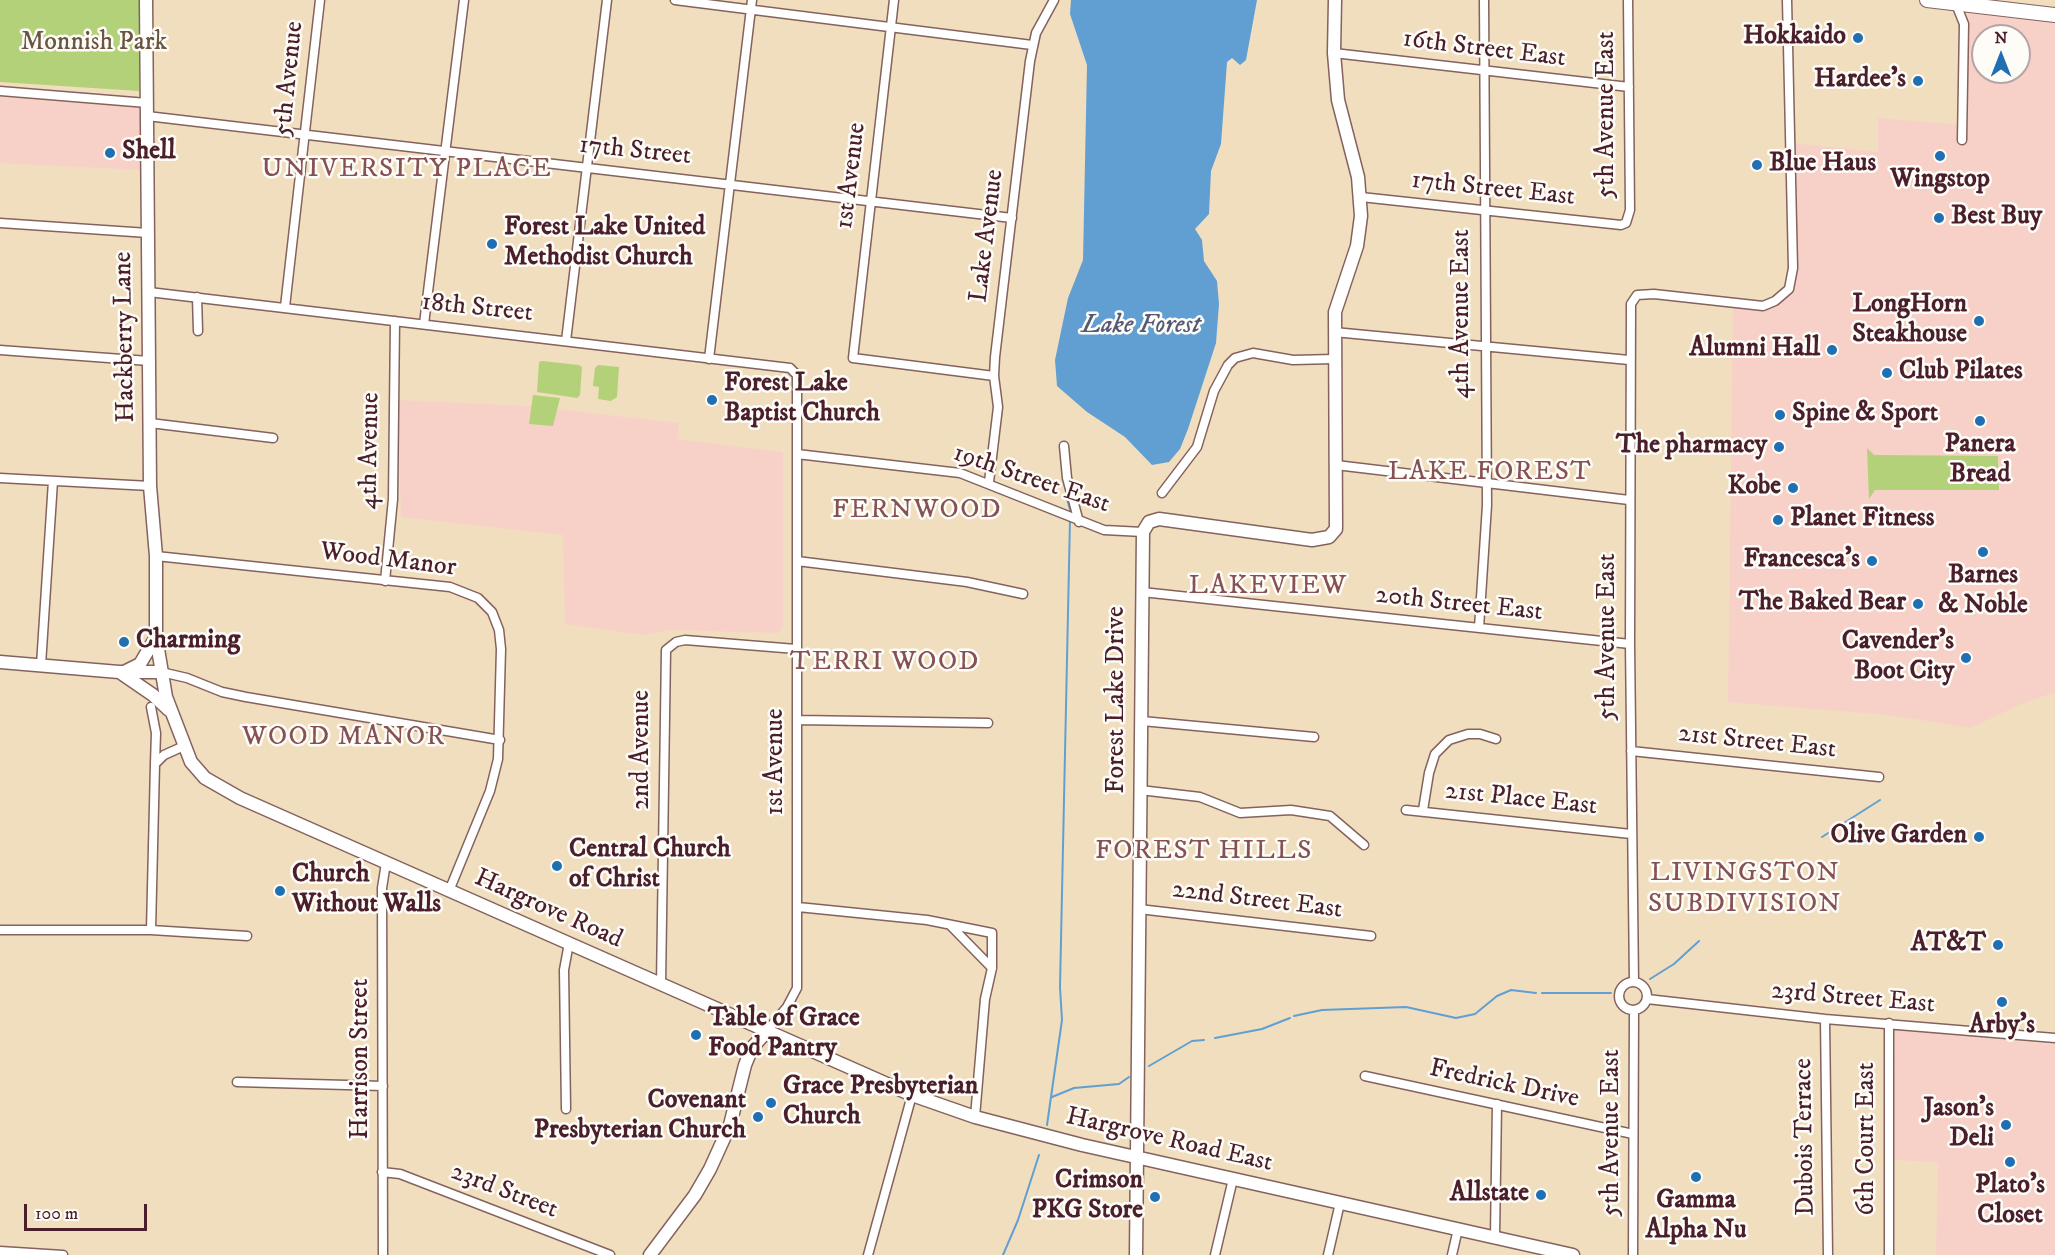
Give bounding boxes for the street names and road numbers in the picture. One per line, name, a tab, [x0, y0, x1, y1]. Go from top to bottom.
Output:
street label: 5th Avenue	[268, 20, 312, 138]
street label: 16th Street East	[1401, 25, 1567, 75]
street label: 5th Avenue East	[1592, 31, 1624, 199]
street label: 1st Avenue	[830, 121, 874, 231]
street label: 17th Street	[578, 131, 692, 173]
street label: 17th Street East	[1410, 166, 1576, 214]
street label: Lake Avenue	[964, 168, 1012, 304]
street label: 4th Avenue East	[1447, 229, 1479, 399]
street label: Hackberry Lane	[109, 251, 143, 423]
street label: 18th Street	[420, 288, 534, 330]
street label: 4th Avenue	[354, 392, 388, 510]
street label: 19th Street East	[949, 439, 1113, 521]
street label: Wood Manor	[318, 537, 458, 585]
street label: 5th Avenue East	[1593, 553, 1625, 721]
street label: 20th Street East	[1374, 581, 1544, 629]
street label: Forest Lake Drive	[1102, 606, 1134, 794]
street label: 2nd Avenue	[627, 690, 659, 810]
street label: 1st Avenue	[761, 708, 793, 816]
street label: 21st Street East	[1677, 719, 1837, 767]
street label: 21st Place East	[1443, 777, 1599, 823]
street label: Hargrove Road	[469, 863, 627, 957]
street label: 22nd Street East	[1170, 875, 1344, 927]
street label: 23rd Street East	[1770, 976, 1936, 1022]
street label: Harrison Street	[346, 979, 378, 1139]
street label: 5th Avenue East	[1597, 1049, 1629, 1217]
street label: Fredrick Drive	[1426, 1054, 1582, 1116]
street label: Dubois Terrace	[1789, 1058, 1823, 1216]
street label: 6th Court East	[1852, 1062, 1884, 1216]
street label: Hargrove Road East	[1063, 1102, 1275, 1180]
street label: 23rd Street	[446, 1157, 562, 1227]

